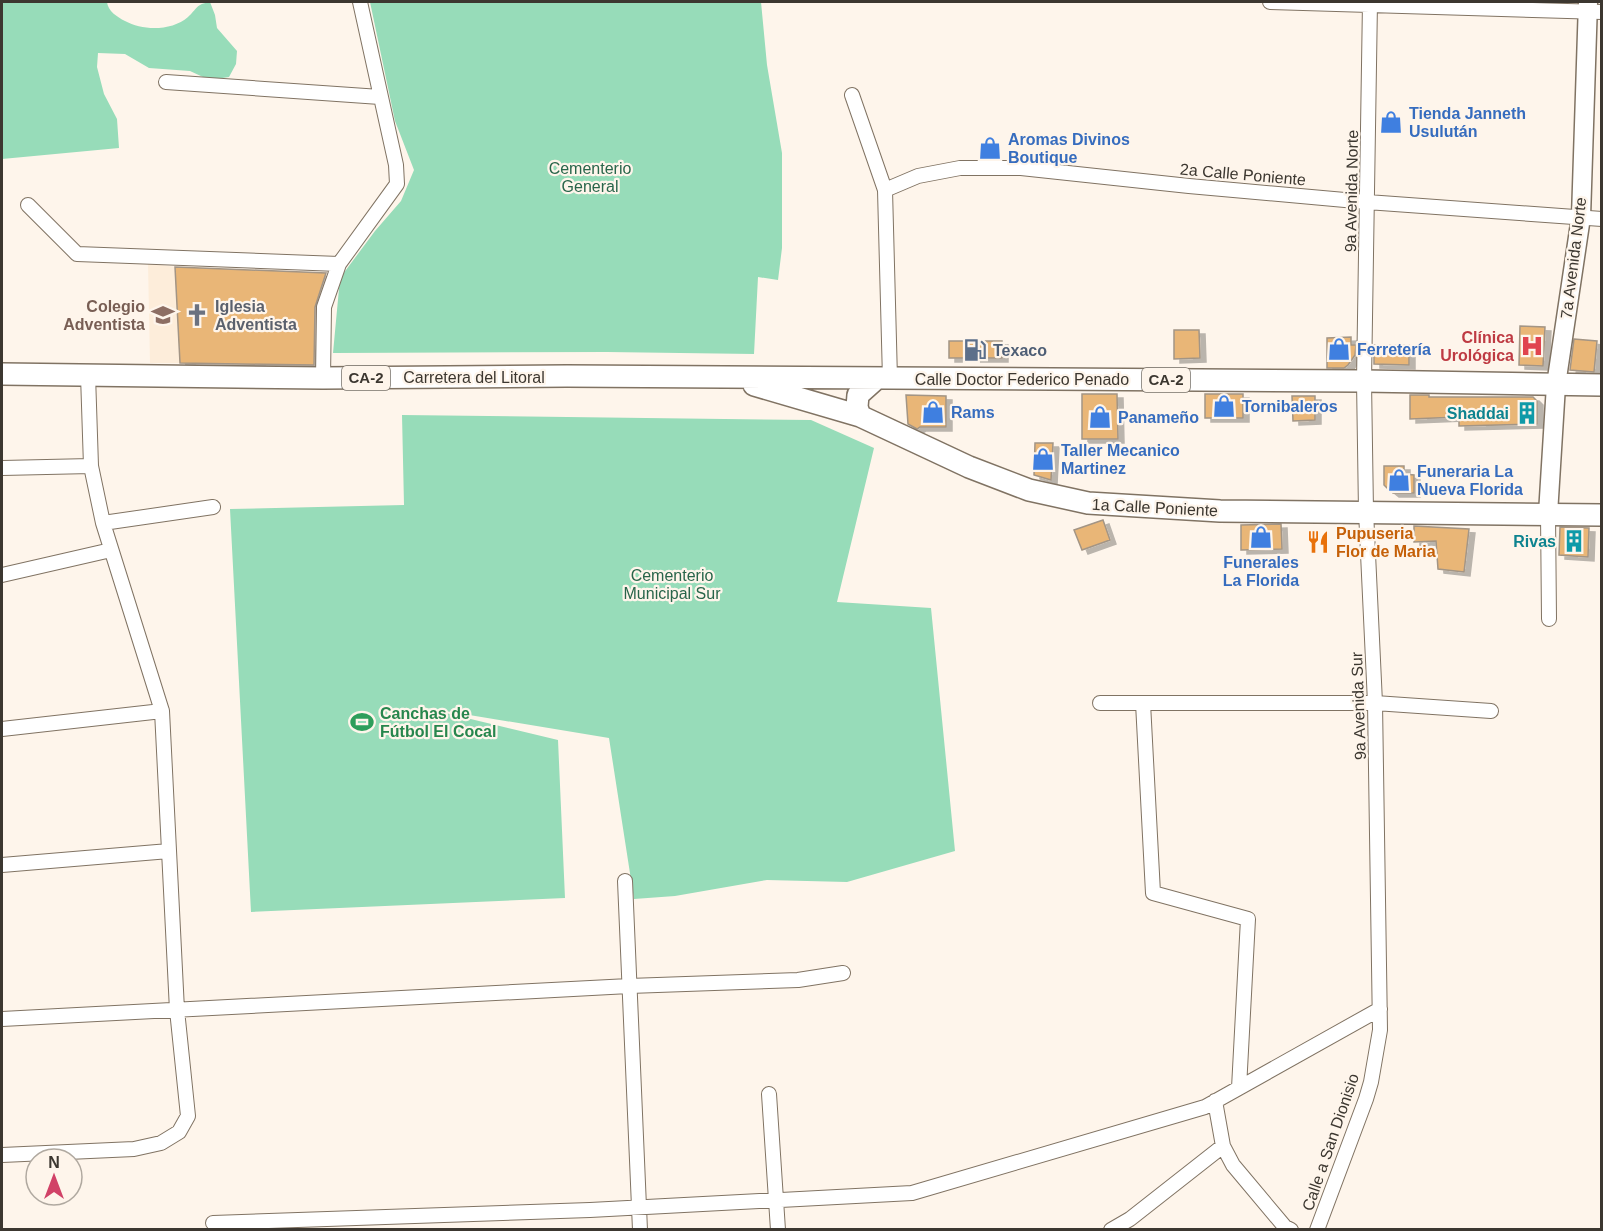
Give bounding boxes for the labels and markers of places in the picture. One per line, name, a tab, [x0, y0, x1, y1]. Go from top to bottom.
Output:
place label: Tienda Janneth Usulután	[1409, 105, 1526, 140]
shop icon: Tienda Janneth Usulután	[1378, 109, 1404, 135]
place label: Aromas Divinos Boutique	[1008, 131, 1130, 166]
shop icon: Aromas Divinos Boutique	[977, 135, 1003, 161]
place label: Colegio Adventista	[63, 298, 145, 333]
place label: Iglesia Adventista	[215, 298, 297, 333]
school or university icon: Colegio Adventista	[150, 302, 176, 328]
church icon: Iglesia Adventista	[184, 302, 210, 328]
place label: Clínica Urológica	[1440, 329, 1514, 364]
hospital icon: Clínica Urológica	[1519, 333, 1545, 359]
shop icon: Ferretería	[1326, 336, 1352, 362]
fuel station icon: Texaco	[962, 337, 988, 363]
place label: Ferretería	[1357, 341, 1431, 358]
place label: Texaco	[993, 342, 1047, 359]
shop icon: Tornibaleros	[1211, 393, 1237, 419]
place label: Tornibaleros	[1242, 398, 1338, 415]
shop icon: Rams	[920, 399, 946, 425]
building icon: Shaddai	[1514, 400, 1540, 426]
place label: Rams	[951, 404, 995, 421]
shop icon: Panameño	[1087, 404, 1113, 430]
place label: Shaddai	[1447, 405, 1509, 422]
place label: Panameño	[1118, 409, 1199, 426]
place label: Taller Mecanico Martinez	[1061, 442, 1180, 477]
shop icon: Taller Mecanico Martinez	[1030, 446, 1056, 472]
place label: Funeraria La Nueva Florida	[1417, 463, 1523, 498]
shop icon: Funeraria La Nueva Florida	[1386, 467, 1412, 493]
shop icon: Funerales La Florida	[1248, 524, 1274, 550]
place label: Pupuseria Flor de Maria	[1336, 525, 1436, 560]
building icon: Rivas	[1561, 528, 1587, 554]
restaurant icon: Pupuseria Flor de Maria	[1305, 529, 1331, 555]
place label: Rivas	[1513, 533, 1556, 550]
place label: Funerales La Florida	[1223, 554, 1299, 589]
place label: Canchas de Fútbol El Cocal	[380, 705, 496, 740]
sports icon: Canchas de Fútbol El Cocal	[349, 709, 375, 735]

